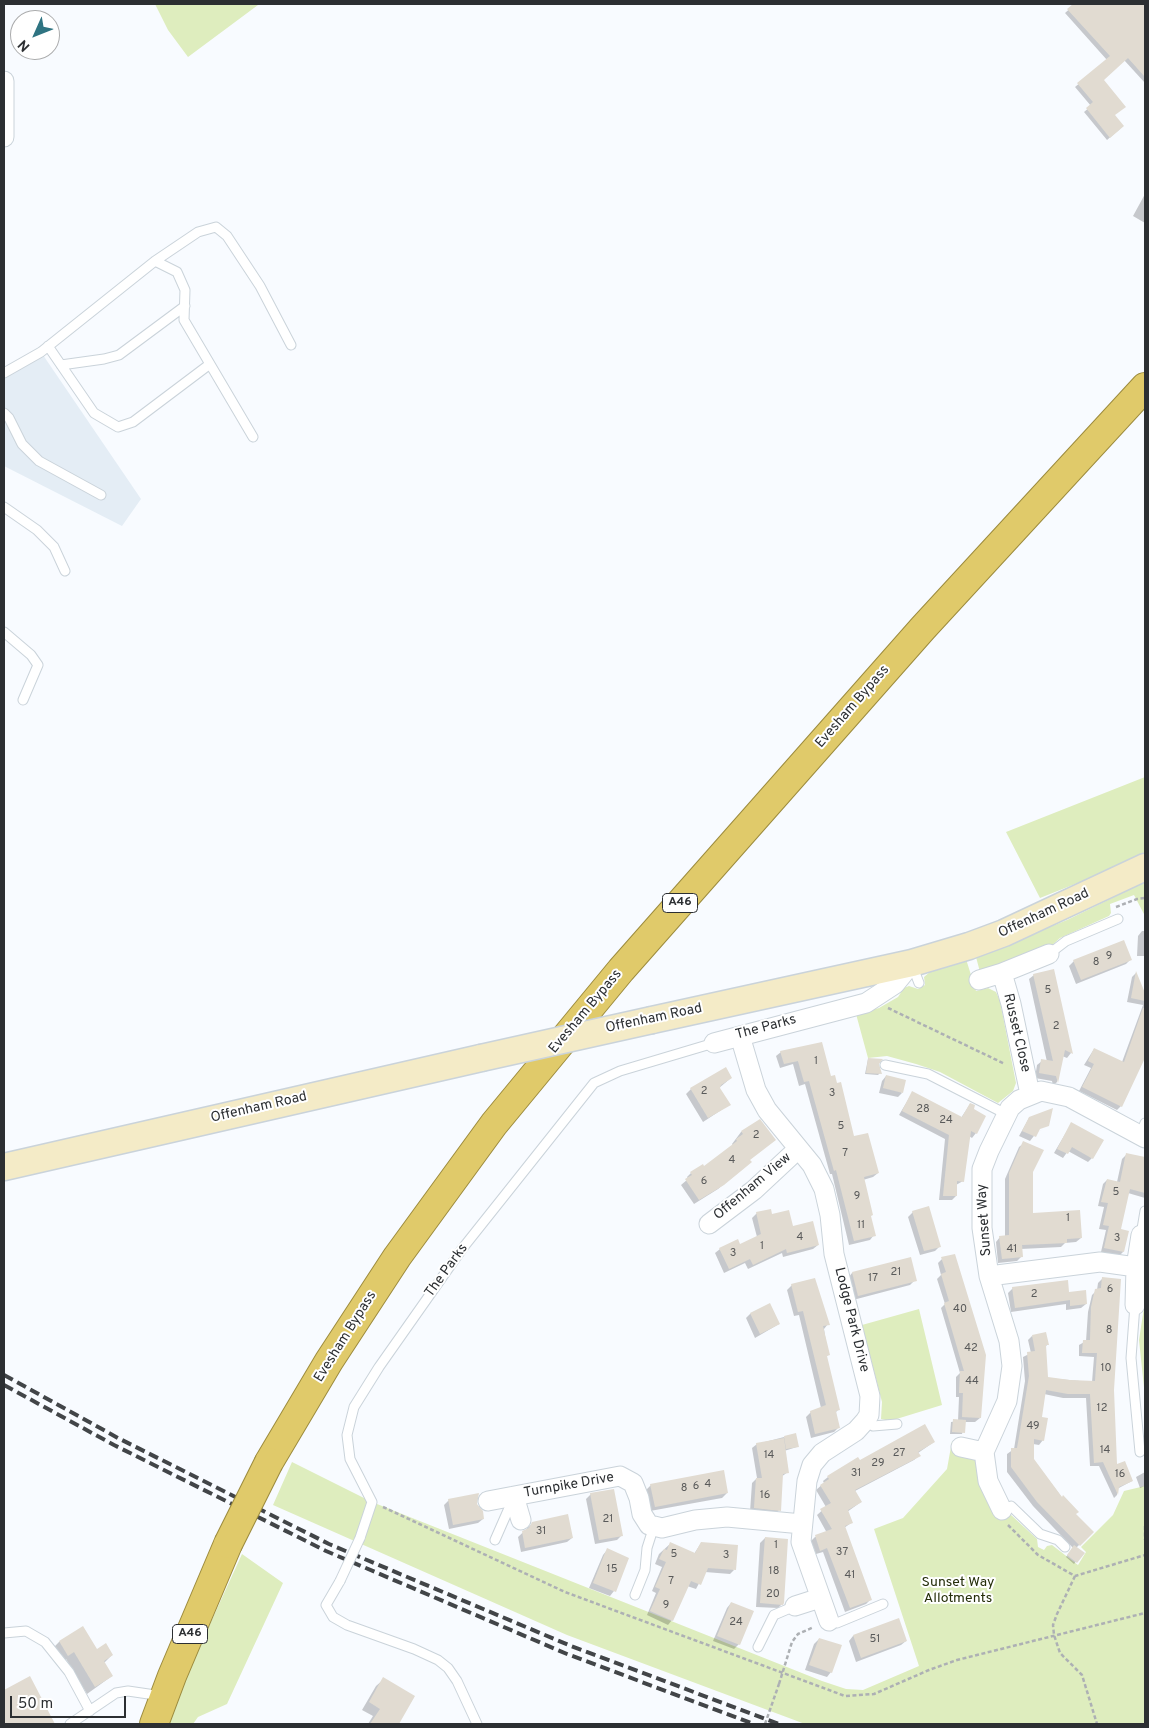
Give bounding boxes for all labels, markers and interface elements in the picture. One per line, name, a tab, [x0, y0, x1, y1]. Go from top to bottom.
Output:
north arrow	[10, 10, 60, 60]
text: N	[15, 36, 34, 55]
street label: Evesham Bypass	[812, 662, 894, 752]
street label: Offenham Road	[996, 886, 1092, 942]
road number: A46	[662, 894, 698, 912]
house number: 9	[1106, 950, 1112, 964]
house number: 8	[1093, 956, 1099, 970]
street label: Evesham Bypass	[546, 967, 626, 1057]
house number: 5	[1045, 984, 1051, 998]
street label: Russet Close	[999, 992, 1033, 1074]
street label: Offenham Road	[604, 1001, 704, 1037]
street label: The Parks	[734, 1012, 798, 1044]
house number: 2	[1053, 1020, 1059, 1034]
house number: 1	[814, 1055, 818, 1069]
house number: 2	[701, 1085, 707, 1099]
house number: 3	[829, 1087, 835, 1101]
street label: Offenham Road	[209, 1089, 309, 1127]
house number: 28	[916, 1103, 930, 1117]
house number: 24	[939, 1114, 953, 1128]
house number: 5	[838, 1120, 844, 1134]
house number: 2	[753, 1129, 759, 1143]
house number: 7	[842, 1147, 848, 1161]
street label: Offenham View	[711, 1150, 795, 1224]
house number: 4	[729, 1154, 735, 1168]
house number: 6	[701, 1175, 707, 1189]
street label: Sunset Way	[974, 1183, 996, 1257]
house number: 5	[1113, 1186, 1119, 1200]
house number: 9	[854, 1190, 860, 1204]
house number: 1	[1066, 1212, 1070, 1226]
house number: 11	[857, 1219, 865, 1233]
house number: 4	[797, 1231, 803, 1245]
house number: 3	[1114, 1232, 1120, 1246]
house number: 1	[760, 1240, 764, 1254]
street label: The Parks	[422, 1241, 472, 1301]
house number: 41	[1007, 1243, 1017, 1257]
house number: 3	[730, 1247, 736, 1261]
street label: Lodge Park Drive	[830, 1266, 872, 1374]
house number: 21	[891, 1266, 901, 1280]
house number: 17	[868, 1272, 878, 1286]
house number: 6	[1107, 1283, 1113, 1297]
street label: Evesham Bypass	[311, 1288, 381, 1386]
house number: 2	[1031, 1288, 1037, 1302]
house number: 40	[953, 1303, 967, 1317]
house number: 8	[1106, 1324, 1112, 1338]
house number: 42	[964, 1342, 978, 1356]
house number: 10	[1100, 1362, 1112, 1376]
house number: 44	[965, 1375, 979, 1389]
house number: 12	[1097, 1402, 1107, 1416]
house number: 49	[1026, 1420, 1040, 1434]
house number: 14	[1100, 1444, 1110, 1458]
house number: 27	[893, 1447, 905, 1461]
house number: 14	[764, 1449, 774, 1463]
house number: 29	[871, 1457, 885, 1471]
house number: 31	[851, 1467, 861, 1481]
house number: 16	[1115, 1468, 1125, 1482]
street label: Turnpike Drive	[522, 1470, 616, 1502]
house number: 4	[705, 1478, 711, 1492]
house number: 6	[693, 1480, 699, 1494]
house number: 8	[681, 1482, 687, 1496]
house number: 16	[760, 1489, 770, 1503]
house number: 21	[603, 1513, 613, 1527]
house number: 31	[536, 1525, 546, 1539]
house number: 1	[774, 1539, 778, 1553]
house number: 37	[836, 1546, 848, 1560]
house number: 5	[671, 1548, 677, 1562]
house number: 3	[723, 1549, 729, 1563]
house number: 15	[607, 1563, 617, 1577]
house number: 18	[769, 1565, 779, 1579]
house number: 41	[845, 1569, 855, 1583]
house number: 7	[668, 1575, 674, 1589]
park label: Sunset Way Allotments	[922, 1575, 994, 1608]
house number: 20	[766, 1588, 780, 1602]
house number: 9	[663, 1599, 669, 1613]
house number: 24	[729, 1616, 743, 1630]
road number: A46	[172, 1625, 208, 1644]
house number: 51	[870, 1633, 880, 1647]
scale bar	[12, 1686, 129, 1718]
text: 50 m	[18, 1695, 53, 1714]

